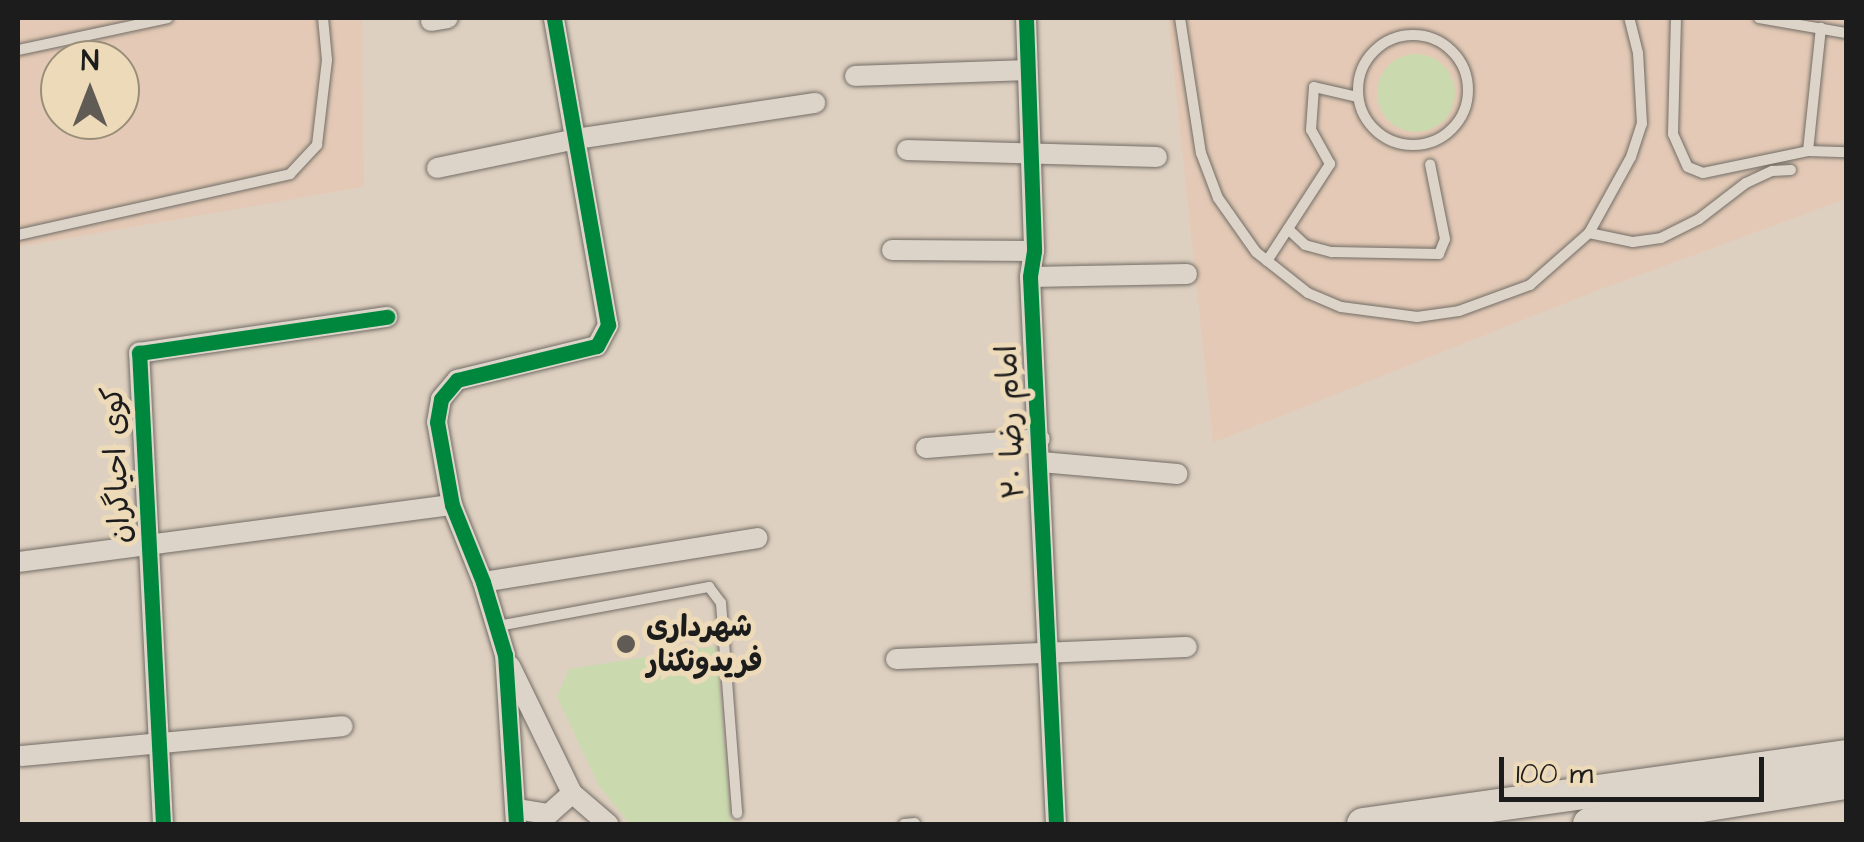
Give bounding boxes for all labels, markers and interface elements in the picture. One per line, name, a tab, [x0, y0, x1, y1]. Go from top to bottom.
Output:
north arrow	[40, 40, 140, 140]
text: N	[81, 42, 99, 81]
street label: امام رضا ۲۰	[989, 344, 1033, 500]
street label: کوی احیاگران	[95, 385, 139, 545]
place label: شهرداری فریدونکنار	[646, 609, 763, 680]
marker: شهرداری فریدونکنار	[615, 633, 637, 655]
scale bar	[1504, 737, 1769, 799]
text: 100 m	[1516, 753, 1593, 795]

